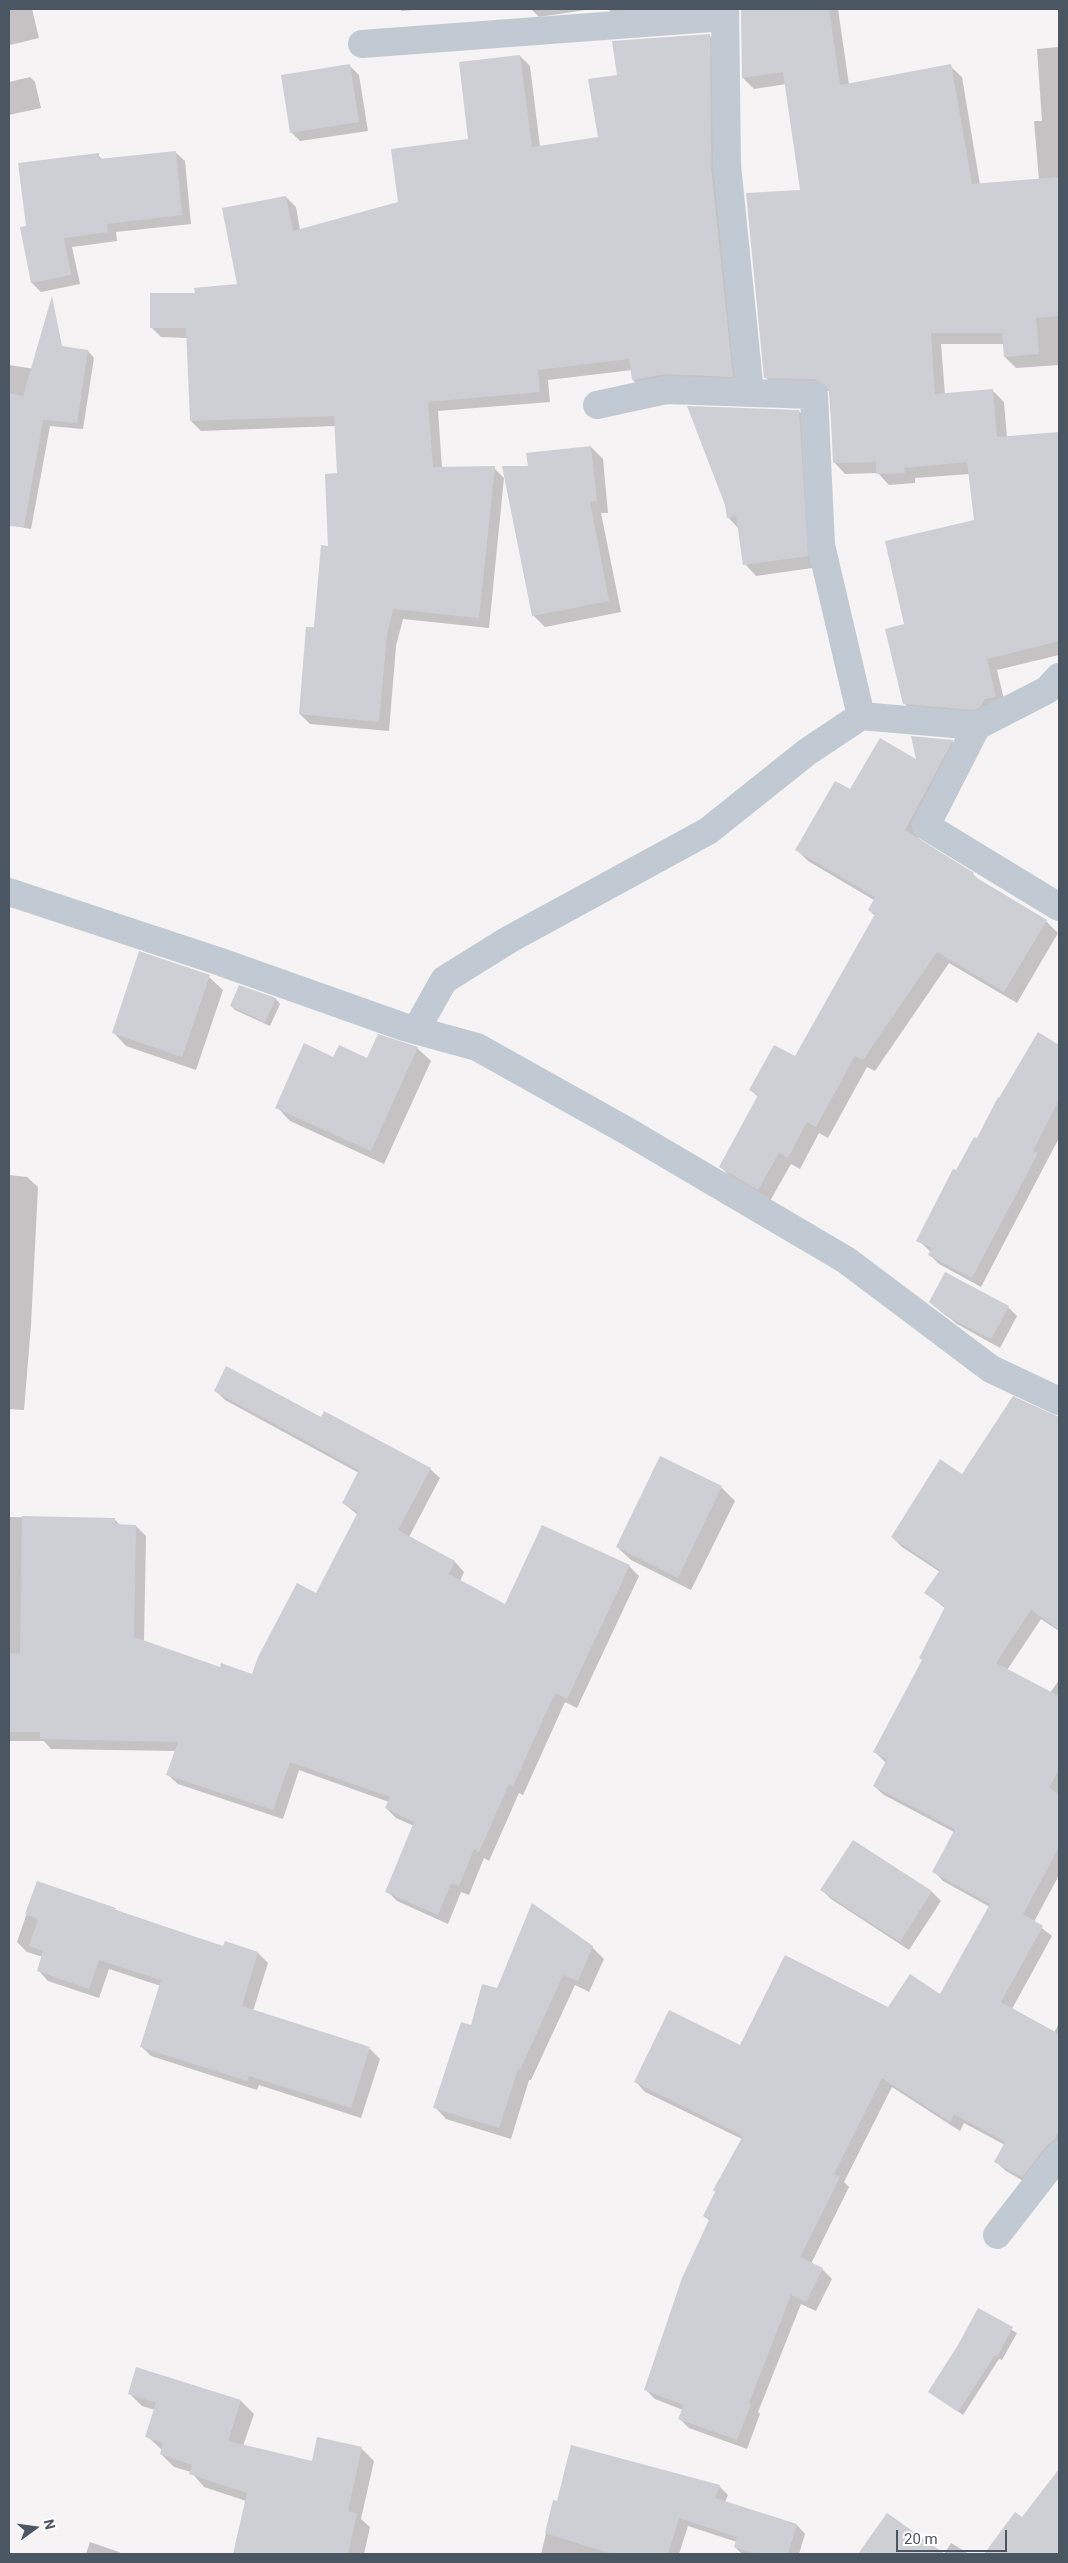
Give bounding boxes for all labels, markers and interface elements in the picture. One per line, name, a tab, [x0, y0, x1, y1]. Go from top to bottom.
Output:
north arrow	[10, 2503, 60, 2553]
text: N	[41, 2518, 59, 2531]
scale bar	[898, 2520, 1009, 2552]
text: 20 m	[904, 2530, 938, 2548]

